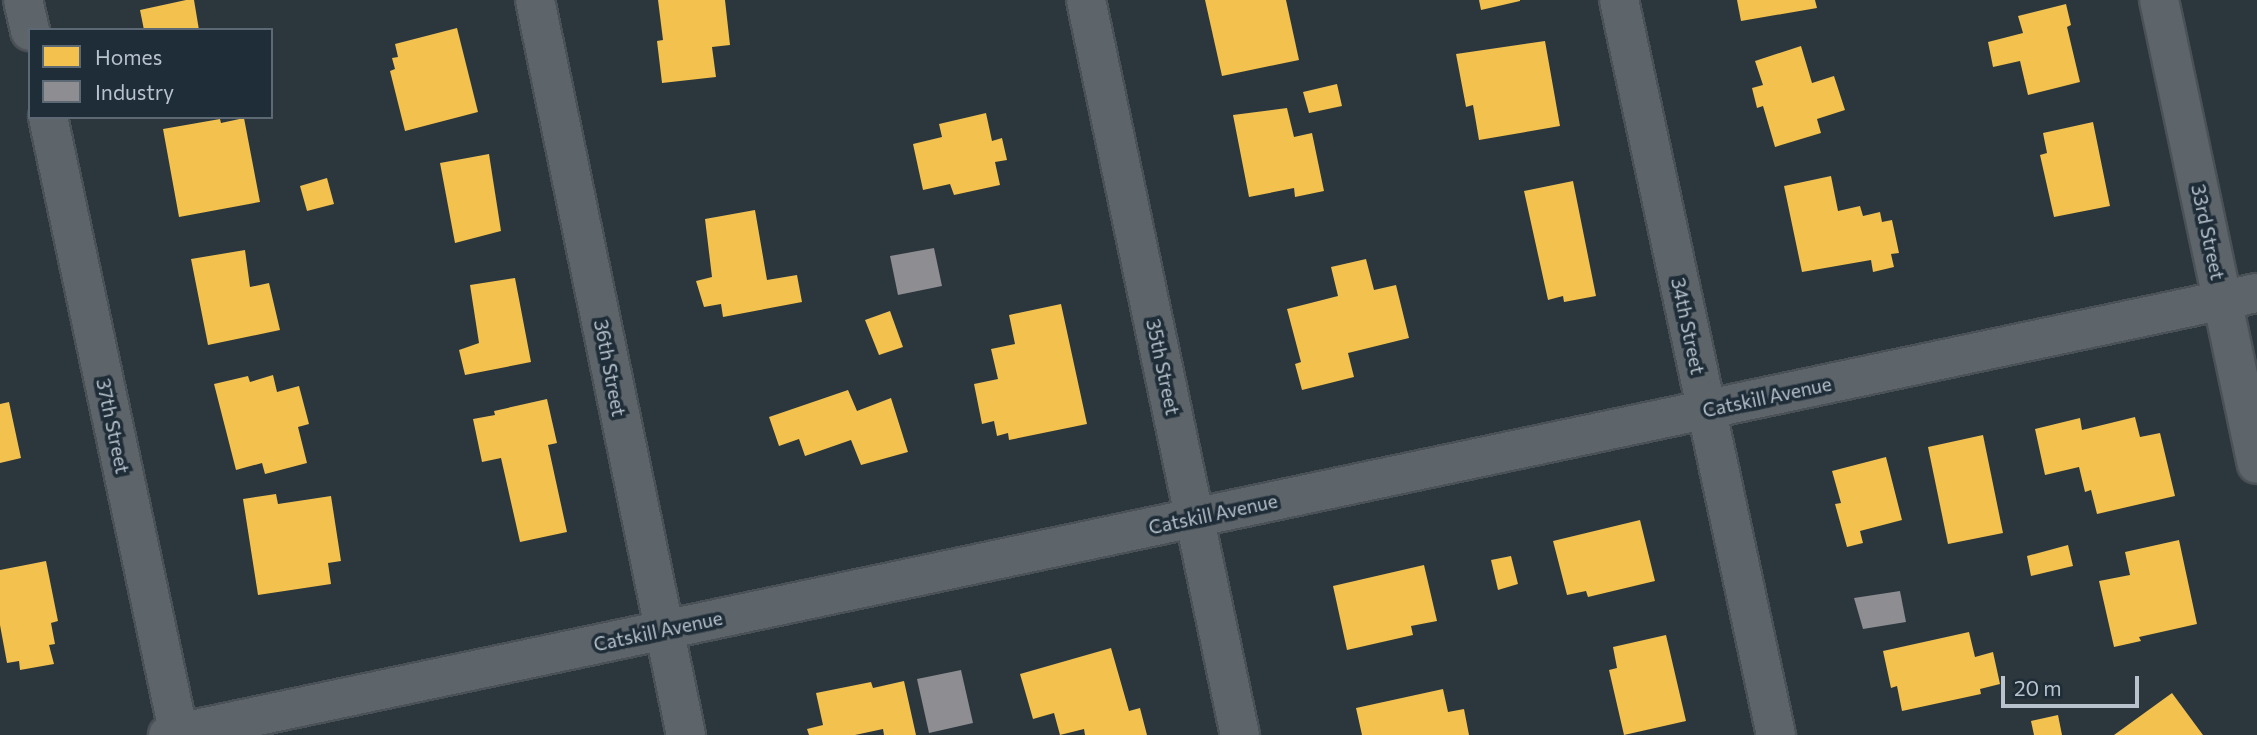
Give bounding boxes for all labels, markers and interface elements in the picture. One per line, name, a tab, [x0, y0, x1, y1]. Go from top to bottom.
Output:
legend	[28, 28, 273, 119]
text: Homes	[95, 44, 162, 69]
text: Industry	[95, 79, 174, 104]
street label: 33rd Street	[2187, 182, 2229, 282]
street label: 34th Street	[1667, 276, 1709, 376]
street label: 35th Street	[1142, 317, 1184, 417]
street label: 36th Street	[589, 318, 631, 418]
street label: Catskill Avenue	[1700, 372, 1834, 422]
street label: 37th Street	[92, 376, 134, 476]
street label: Catskill Avenue	[1146, 489, 1280, 539]
street label: Catskill Avenue	[591, 606, 725, 656]
scale bar	[2005, 662, 2143, 706]
text: 20 m	[2014, 675, 2062, 700]

